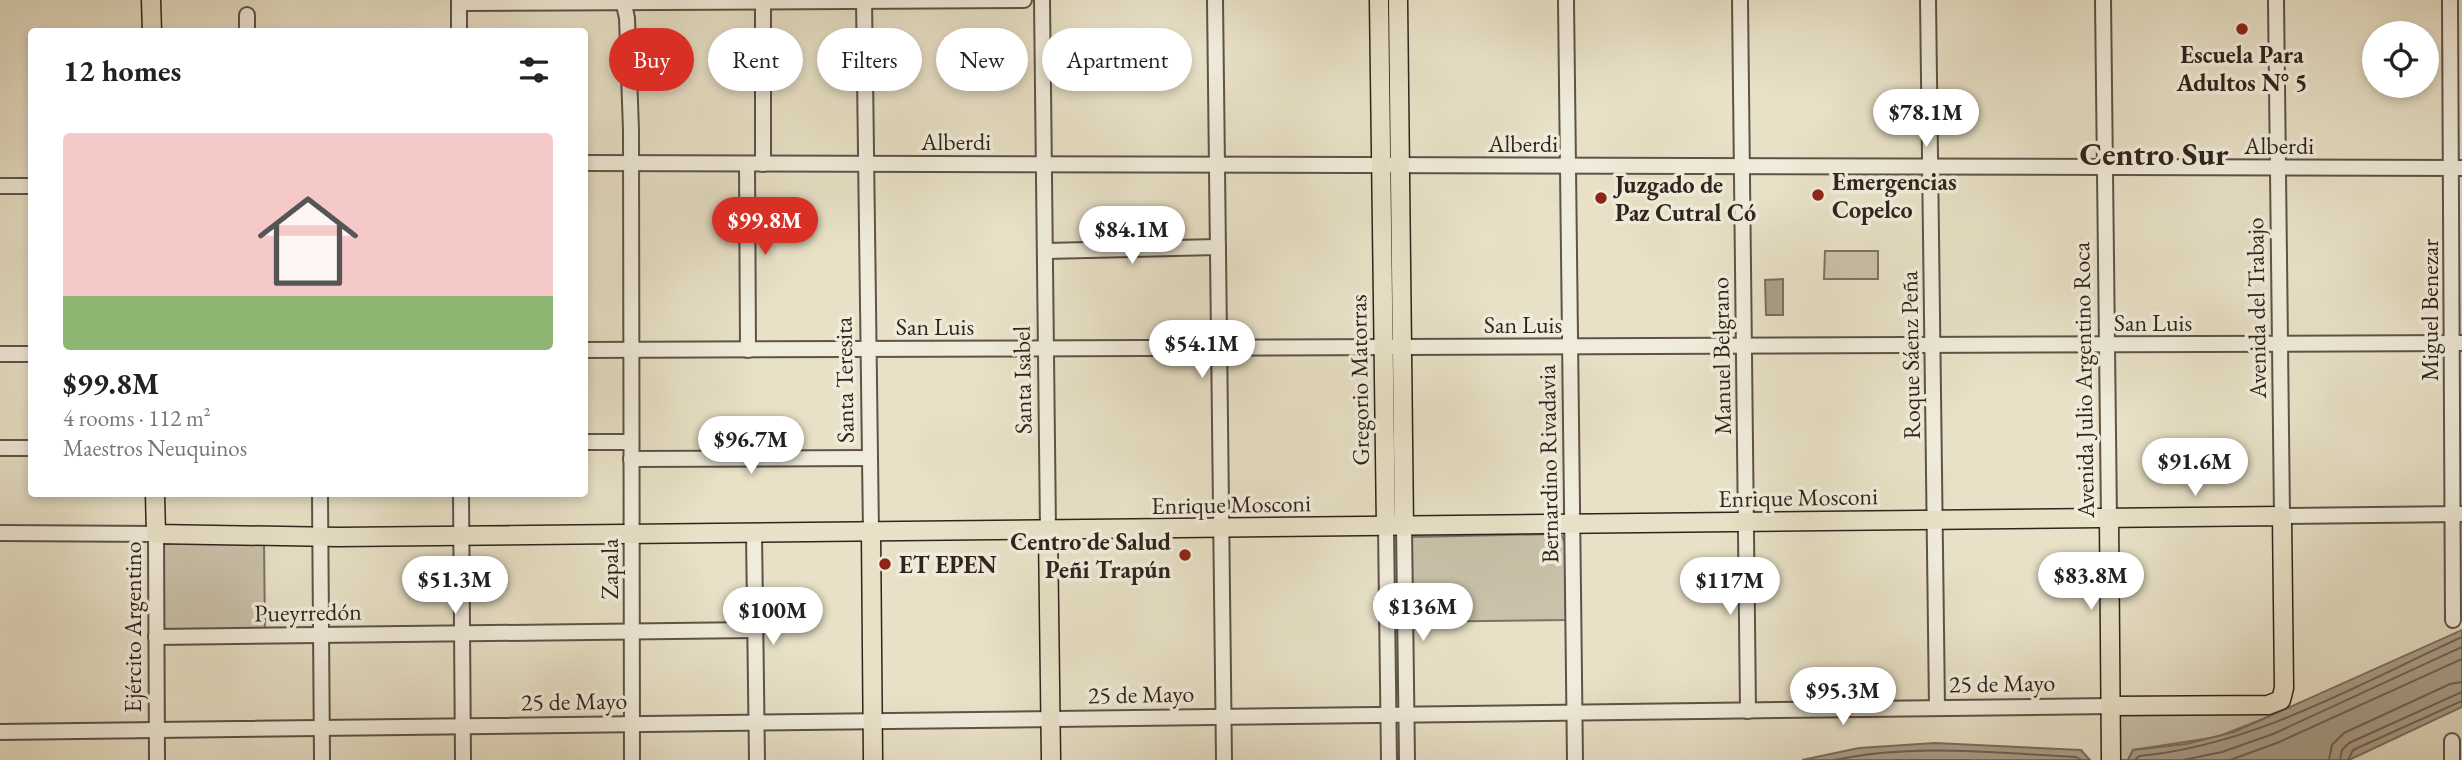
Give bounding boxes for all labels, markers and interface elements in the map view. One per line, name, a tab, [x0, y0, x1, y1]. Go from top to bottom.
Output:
marker: Escuela Para Adultos N° 5	[2234, 21, 2250, 37]
map controls	[2362, 21, 2439, 98]
button: locate	[2362, 21, 2439, 98]
chip: Buy	[609, 28, 694, 91]
chip: Rent	[708, 28, 803, 91]
chip: Filters	[817, 28, 922, 91]
chip: New	[936, 28, 1028, 91]
chip: Apartment	[1042, 28, 1192, 91]
place label: Escuela Para Adultos N° 5	[2175, 39, 2308, 98]
text: 12 homes	[63, 51, 181, 90]
icon: filters	[515, 51, 553, 89]
pin: $78.1M	[1869, 90, 1983, 149]
text: $78.1M	[1889, 97, 1963, 127]
street label: Alberdi	[920, 126, 991, 157]
street label: Alberdi	[1487, 128, 1558, 159]
street label: Alberdi	[2243, 130, 2314, 161]
district label: Centro Sur	[2080, 133, 2229, 175]
place label: Emergencias Copelco	[1832, 166, 1957, 225]
place label: Juzgado de Paz Cutral Có	[1613, 169, 1756, 228]
icon: home	[245, 178, 371, 304]
marker: Emergencias Copelco	[1810, 187, 1826, 203]
marker: Juzgado de Paz Cutral Có	[1593, 190, 1609, 206]
pin: $99.8M	[708, 198, 822, 257]
text: $99.8M	[728, 205, 802, 235]
pin: $84.1M	[1075, 206, 1189, 266]
text: $84.1M	[1095, 214, 1169, 244]
street label: Avenida del Trabajo	[2239, 217, 2273, 400]
street label: Miguel Benezar	[2414, 239, 2445, 381]
street label: Avenida Julio Argentino Roca	[2065, 241, 2101, 519]
street label: Roque Sáenz Peña	[1893, 270, 1927, 440]
street label: Manuel Belgrano	[1704, 277, 1738, 435]
street label: Gregorio Matorras	[1342, 294, 1376, 466]
street label: San Luis	[2114, 307, 2192, 338]
street label: San Luis	[1484, 309, 1562, 340]
street label: San Luis	[896, 311, 974, 342]
street label: Santa Teresita	[827, 316, 861, 443]
pin: $54.1M	[1145, 320, 1259, 380]
street label: Santa Isabel	[1006, 325, 1038, 434]
text: $54.1M	[1165, 328, 1239, 358]
text: $99.8M	[63, 364, 159, 403]
street label: Bernardino Rivadavia	[1531, 364, 1565, 564]
text: 4 rooms · 112 m²	[63, 403, 211, 433]
pin: $96.7M	[694, 416, 808, 476]
text: $96.7M	[714, 424, 788, 454]
text: Maestros Neuquinos	[63, 433, 247, 463]
pin: $91.6M	[2138, 438, 2252, 498]
text: $91.6M	[2158, 446, 2232, 476]
street label: Enrique Mosconi	[1718, 480, 1878, 514]
street label: Enrique Mosconi	[1151, 487, 1311, 521]
place label: Centro de Salud Peñi Trapún	[1010, 526, 1172, 585]
street label: Zapala	[594, 538, 625, 599]
street label: Ejército Argentino	[117, 541, 148, 713]
marker: Centro de Salud Peñi Trapún	[1177, 547, 1193, 563]
place label: ET EPEN	[899, 549, 997, 580]
pin: $83.8M	[2034, 552, 2148, 612]
pin: $51.3M	[398, 556, 512, 616]
marker: ET EPEN	[877, 556, 893, 572]
pin: $117M	[1681, 558, 1779, 617]
text: $83.8M	[2054, 560, 2128, 590]
text: $51.3M	[418, 564, 492, 594]
text: $117M	[1696, 565, 1764, 595]
pin: $136M	[1374, 584, 1472, 643]
pin: $100M	[724, 588, 822, 647]
text: $136M	[1389, 591, 1457, 621]
text: $100M	[739, 595, 807, 625]
street label: Pueyrredón	[254, 596, 362, 628]
street label: 25 de Mayo	[1949, 667, 2056, 699]
pin: $95.3M	[1786, 668, 1900, 727]
text: $95.3M	[1806, 675, 1880, 705]
street label: 25 de Mayo	[1088, 678, 1195, 710]
street label: 25 de Mayo	[521, 685, 628, 717]

